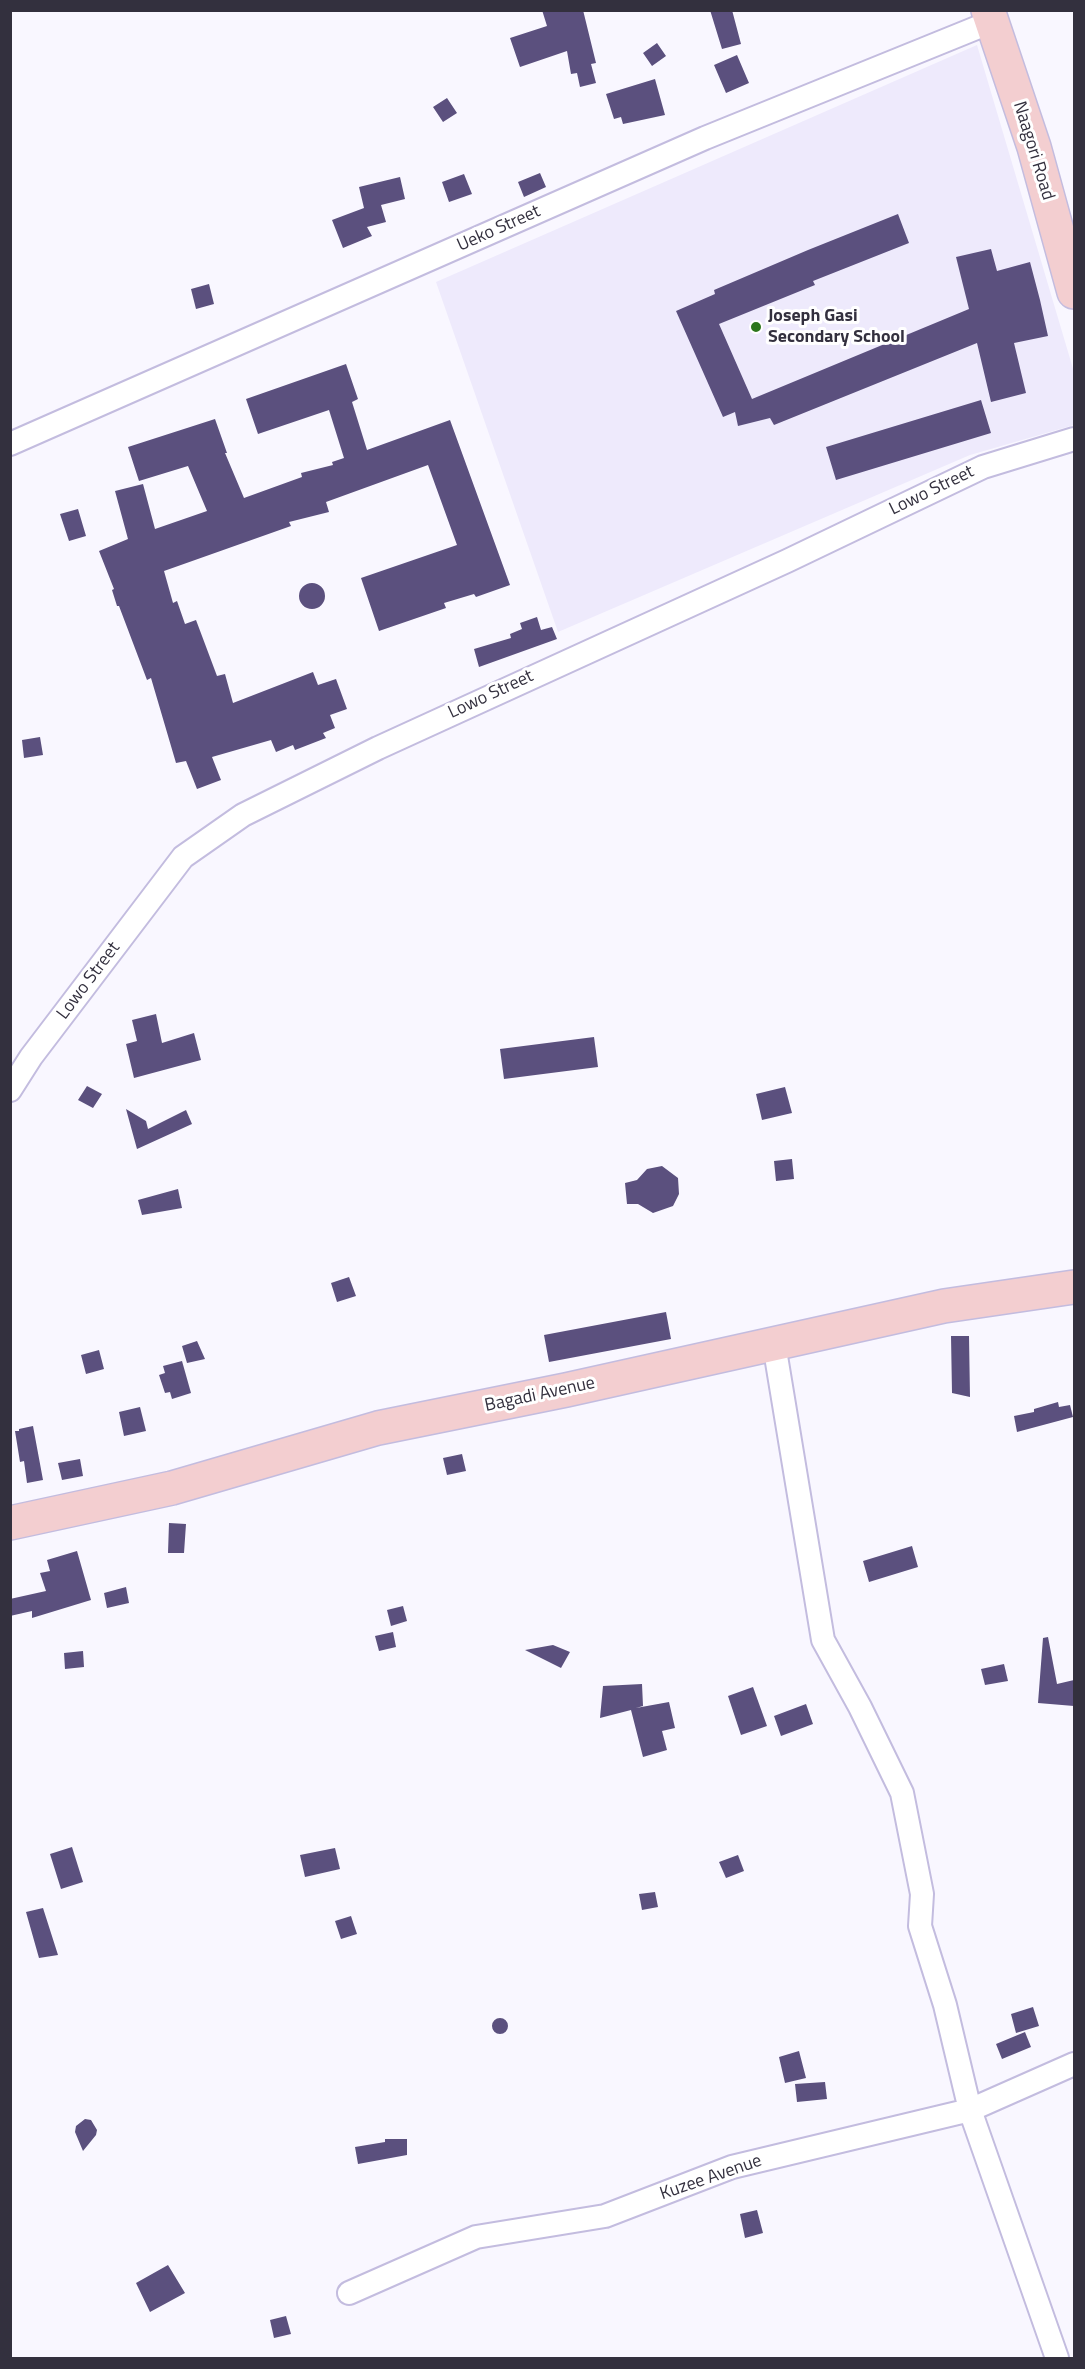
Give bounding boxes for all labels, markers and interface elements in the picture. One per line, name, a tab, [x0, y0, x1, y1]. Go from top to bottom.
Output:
street label: Naagori Road	[1008, 99, 1058, 203]
street label: Ueko Street	[454, 201, 544, 257]
place label: Joseph Gasi Secondary School	[768, 306, 905, 348]
marker: Joseph Gasi Secondary School	[749, 320, 763, 334]
street label: Lowo Street	[886, 461, 978, 521]
street label: Lowo Street	[445, 666, 537, 724]
street label: Lowo Street	[53, 938, 125, 1024]
street label: Bagadi Avenue	[483, 1373, 597, 1417]
street label: Kuzee Avenue	[657, 2151, 765, 2205]

